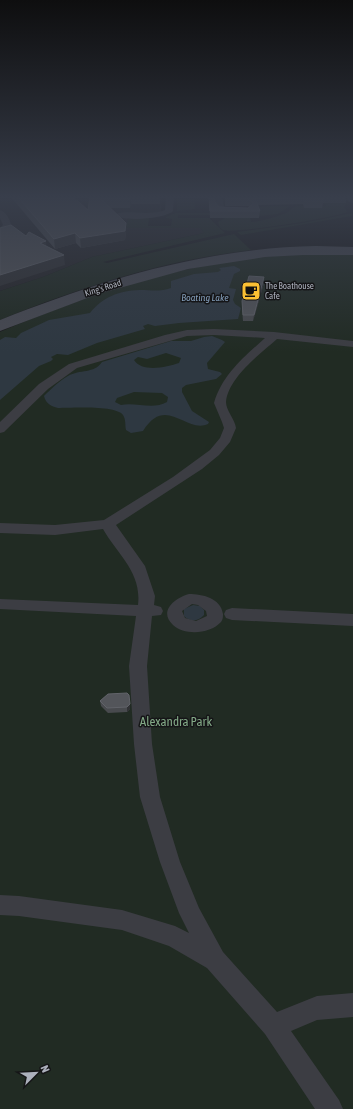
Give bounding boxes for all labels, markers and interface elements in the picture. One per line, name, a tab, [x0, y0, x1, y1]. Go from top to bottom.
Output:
street label: King's Road	[83, 278, 123, 298]
cafe icon: The Boathouse Cafe	[240, 280, 262, 302]
place label: The Boathouse Cafe	[265, 281, 314, 301]
water label: Boating Lake	[181, 292, 229, 303]
park label: Alexandra Park	[140, 714, 212, 729]
north arrow	[16, 1053, 56, 1093]
text: N	[38, 1064, 52, 1074]

